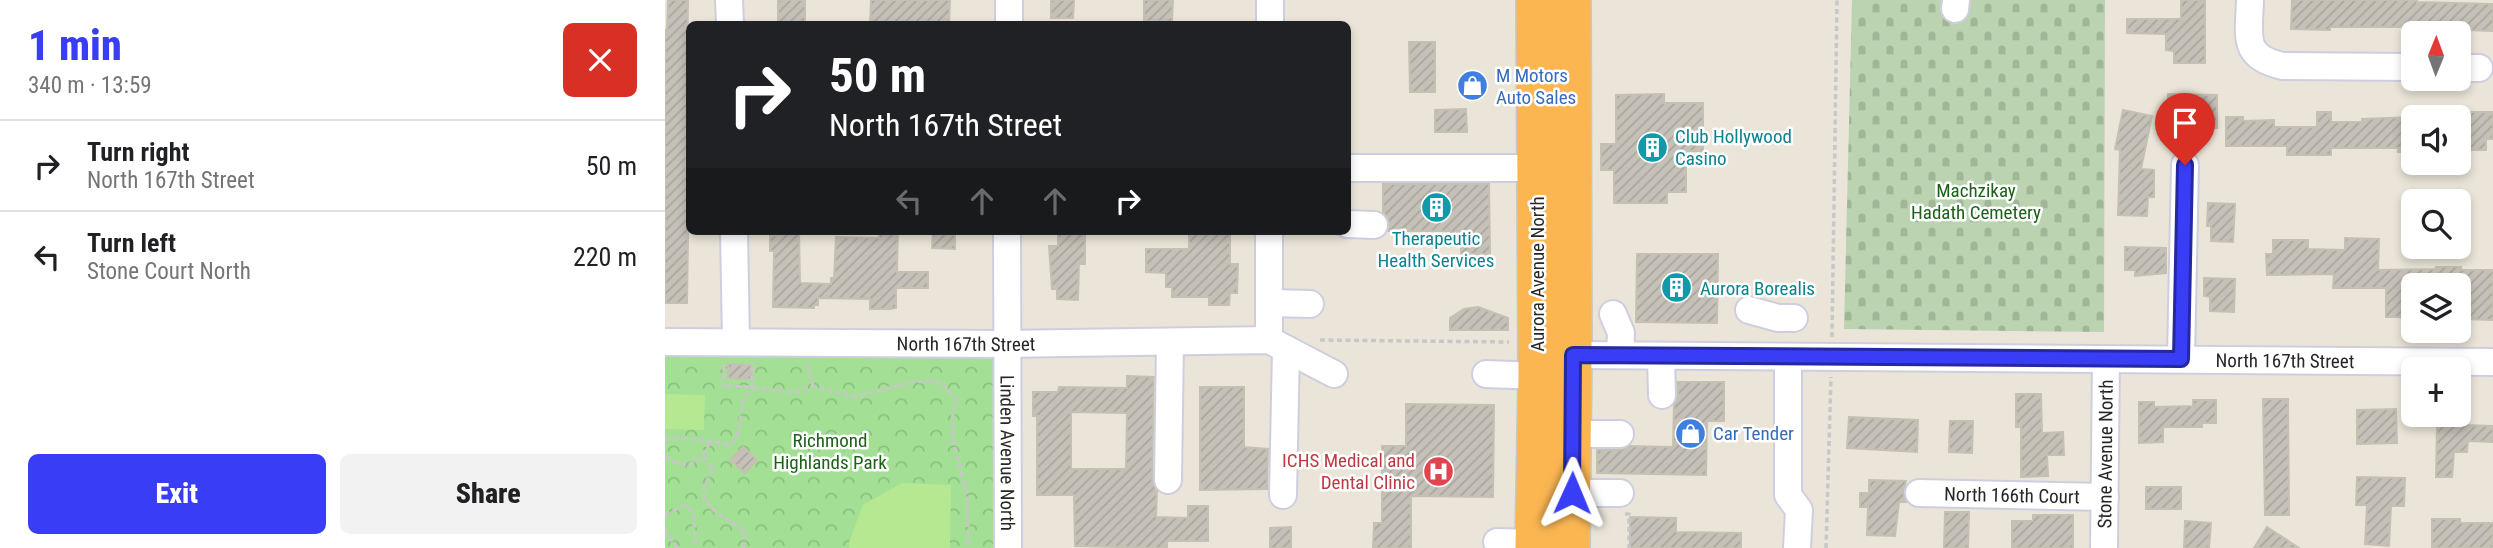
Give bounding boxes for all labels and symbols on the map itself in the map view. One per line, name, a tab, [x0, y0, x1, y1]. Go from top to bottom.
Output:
north arrow	[2401, 21, 2471, 91]
place label: M Motors Auto Sales	[1496, 64, 1576, 109]
shop icon: M Motors Auto Sales	[1456, 69, 1490, 103]
pin	[2155, 93, 2215, 165]
place label: Club Hollywood Casino	[1675, 125, 1792, 170]
building icon: Club Hollywood Casino	[1635, 130, 1669, 164]
park label: Machzikay Hadath Cemetery	[1911, 179, 2041, 224]
building icon: Therapeutic Health Services	[1419, 190, 1453, 224]
street label: Aurora Avenue North	[1526, 196, 1549, 352]
place label: Therapeutic Health Services	[1378, 227, 1494, 272]
building icon: Aurora Borealis	[1660, 271, 1694, 305]
place label: Aurora Borealis	[1700, 277, 1815, 300]
street label: North 167th Street	[897, 332, 1036, 356]
street label: North 167th Street	[2216, 349, 2354, 373]
street label: Linden Avenue North	[995, 375, 1019, 531]
street label: Stone Avenue North	[2093, 379, 2118, 529]
shop icon: Car Tender	[1673, 416, 1707, 450]
place label: Car Tender	[1713, 422, 1794, 445]
park label: Richmond Highlands Park	[773, 429, 887, 474]
place label: ICHS Medical and Dental Clinic	[1282, 449, 1415, 494]
hospital icon: ICHS Medical and Dental Clinic	[1421, 454, 1455, 488]
position arrow	[1535, 456, 1609, 530]
street label: North 166th Court	[1944, 483, 2080, 508]

